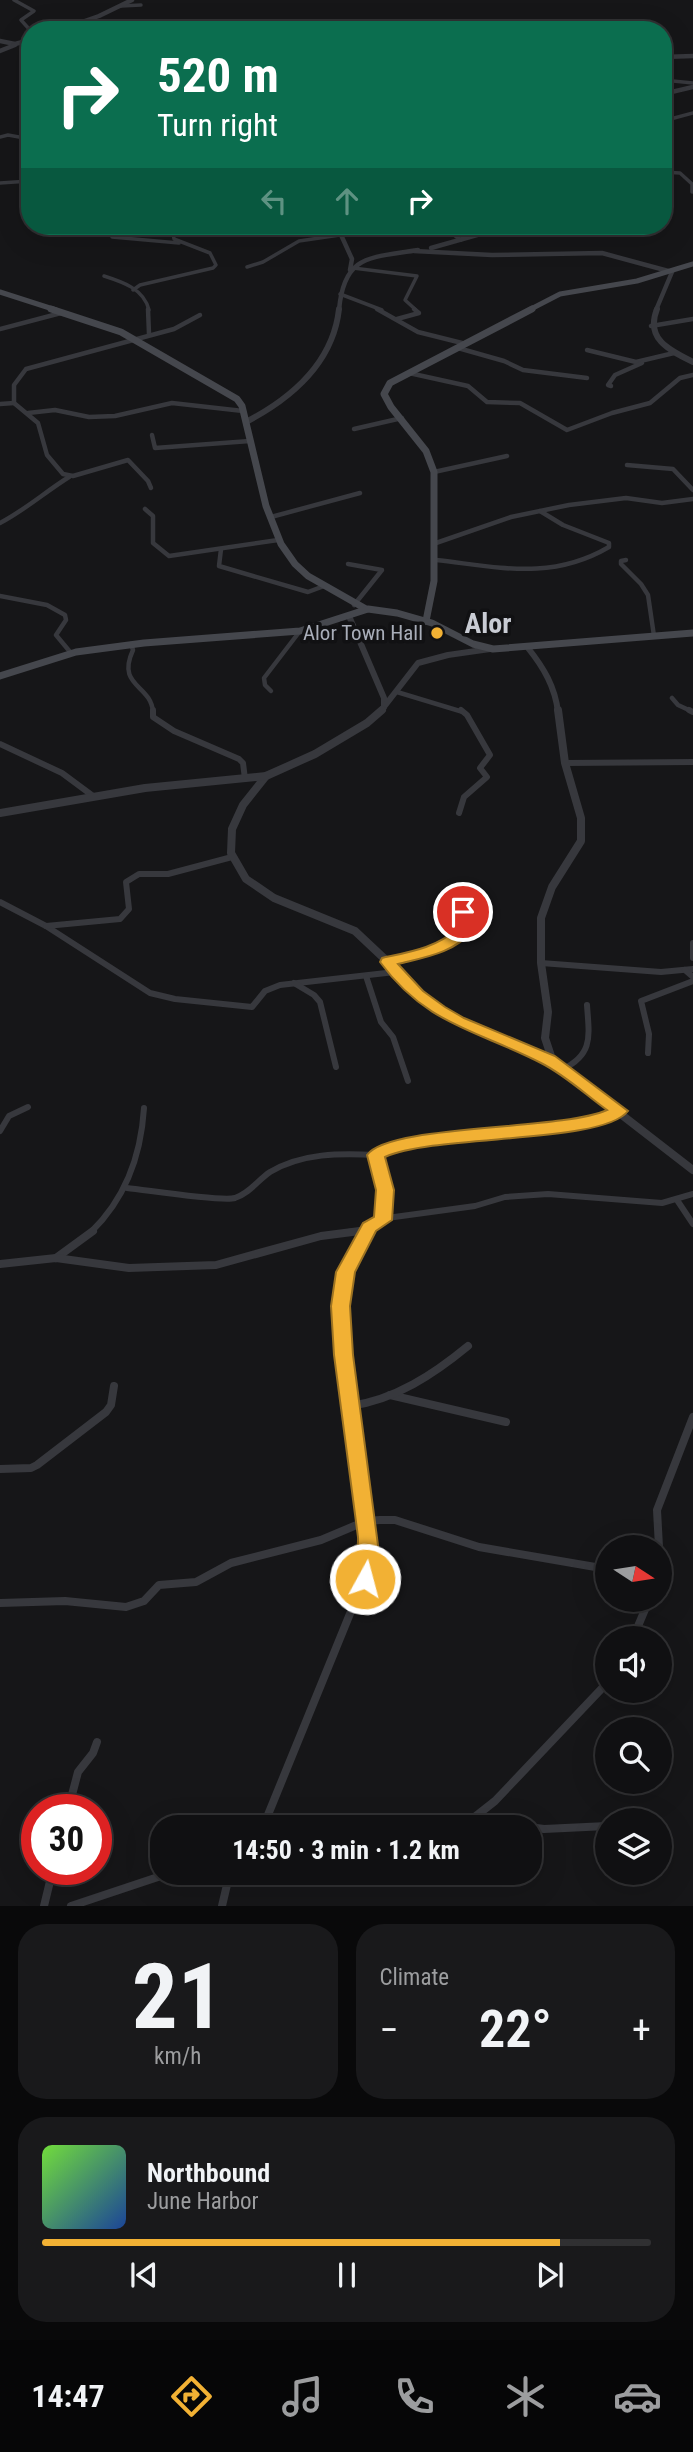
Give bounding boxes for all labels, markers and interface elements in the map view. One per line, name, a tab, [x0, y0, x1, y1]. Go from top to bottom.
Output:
text: 520 m	[157, 47, 279, 104]
icon: right	[42, 49, 133, 140]
text: Turn right	[157, 106, 278, 144]
icon: left	[255, 182, 293, 220]
icon: ahead	[328, 182, 366, 220]
icon: right	[401, 182, 439, 220]
district label: Alor	[465, 607, 511, 640]
place label: Alor Town Hall	[303, 621, 423, 645]
marker: Alor Town Hall	[429, 625, 445, 641]
pin	[433, 882, 493, 942]
icon: arrive	[444, 893, 482, 931]
north arrow	[595, 1535, 672, 1612]
map controls	[595, 1535, 672, 1885]
position arrow	[328, 1542, 402, 1616]
button: sound	[595, 1626, 672, 1703]
button: search	[595, 1717, 672, 1794]
speed limit sign: 30	[21, 1794, 112, 1885]
button: layers	[595, 1808, 672, 1885]
text: 14:50 · 3 min · 1.2 km	[232, 1835, 460, 1865]
text: 21	[132, 1944, 224, 2050]
text: Climate	[380, 1964, 449, 1991]
text: 22°	[479, 1999, 552, 2060]
text: −	[380, 2008, 399, 2052]
text: +	[632, 2008, 651, 2052]
text: km/h	[154, 2043, 201, 2070]
text: Northbound	[147, 2158, 270, 2188]
text: June Harbor	[147, 2188, 259, 2215]
icon: previous	[125, 2256, 163, 2294]
icon: pause	[328, 2256, 366, 2294]
icon: next	[531, 2256, 569, 2294]
icon: directions	[167, 2372, 216, 2421]
icon: music	[278, 2372, 327, 2421]
icon: phone	[390, 2372, 439, 2421]
icon: climate	[501, 2372, 550, 2421]
icon: car	[613, 2372, 662, 2421]
text: 14:47	[31, 2377, 105, 2415]

